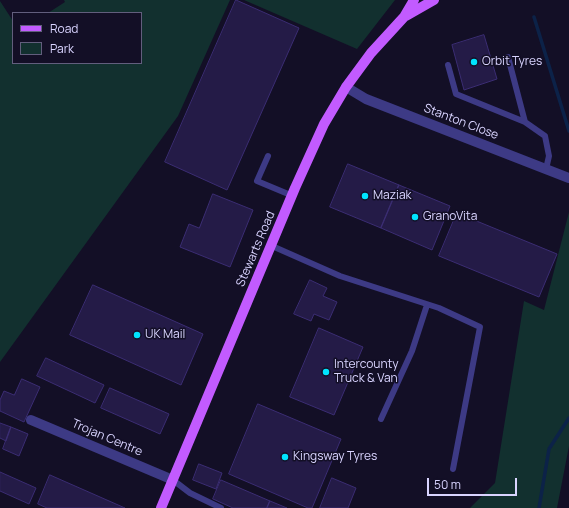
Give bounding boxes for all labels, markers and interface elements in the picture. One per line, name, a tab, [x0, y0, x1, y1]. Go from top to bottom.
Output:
legend	[12, 12, 142, 64]
text: Road	[50, 20, 78, 37]
text: Park	[50, 40, 74, 57]
place label: Orbit Tyres	[482, 55, 542, 69]
marker: Orbit Tyres	[469, 57, 479, 67]
street label: Stanton Close	[422, 101, 500, 143]
place label: Maziak	[373, 189, 412, 203]
marker: Maziak	[360, 191, 370, 201]
street label: Stewarts Road	[234, 209, 278, 289]
place label: GranoVita	[423, 210, 477, 224]
marker: GranoVita	[410, 212, 420, 222]
place label: UK Mail	[145, 328, 185, 342]
marker: UK Mail	[132, 330, 142, 340]
place label: Intercounty Truck & Van	[334, 358, 398, 386]
marker: Intercounty Truck & Van	[321, 367, 331, 377]
street label: Trojan Centre	[69, 417, 145, 459]
place label: Kingsway Tyres	[293, 450, 377, 464]
marker: Kingsway Tyres	[280, 452, 290, 462]
scale bar	[429, 470, 519, 496]
text: 50 m	[434, 476, 461, 493]

